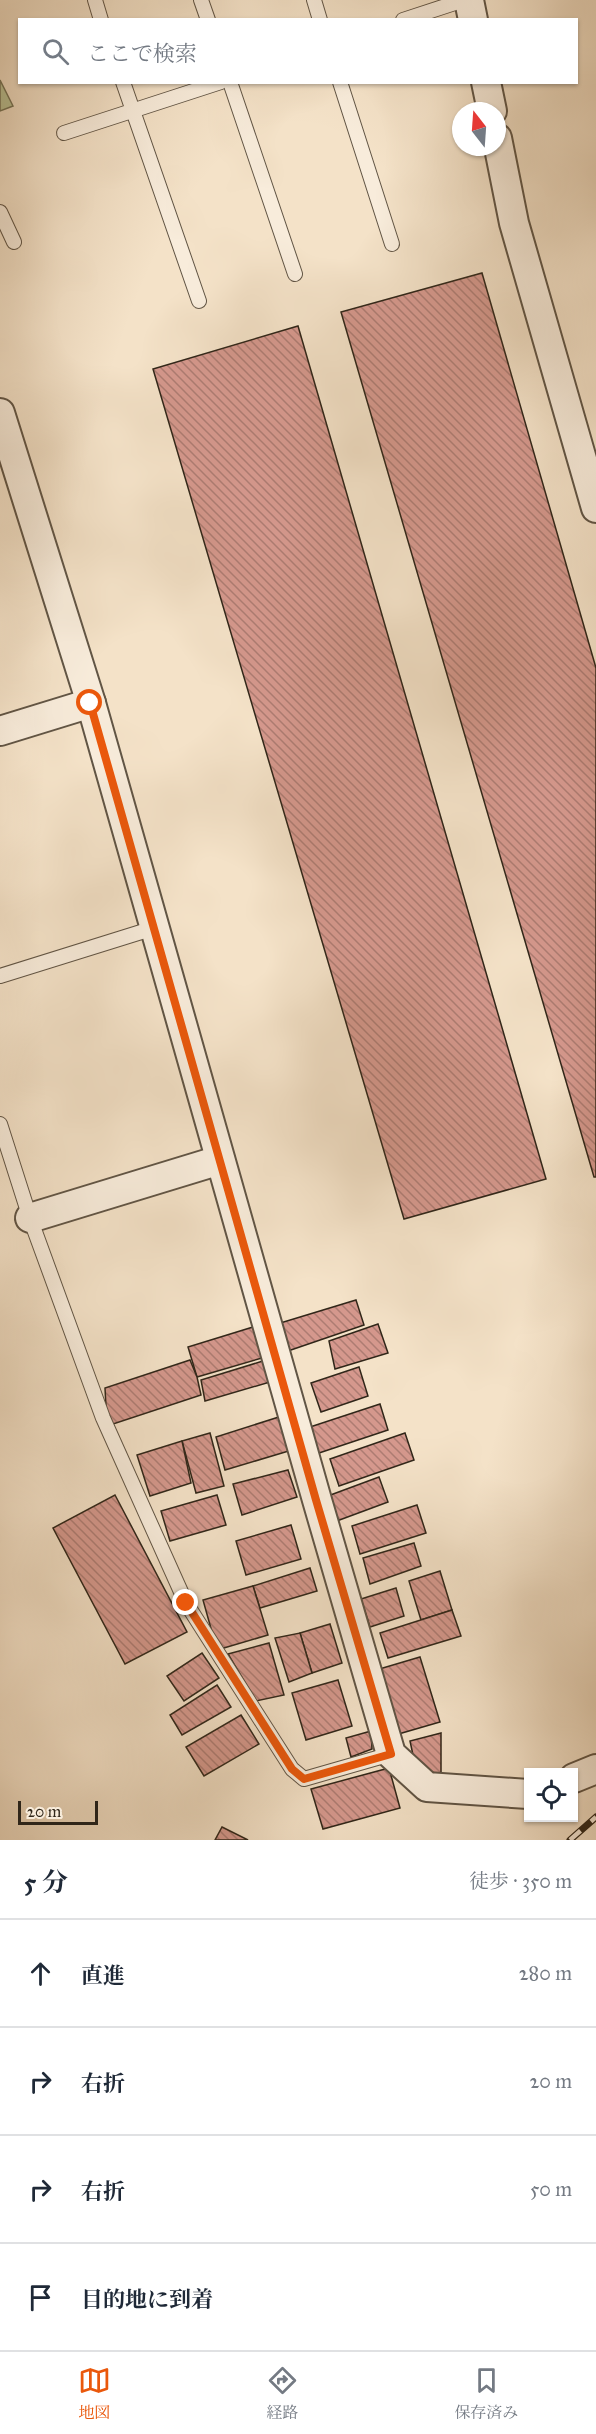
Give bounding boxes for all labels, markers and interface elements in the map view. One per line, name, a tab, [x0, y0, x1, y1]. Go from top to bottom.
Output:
search box	[18, 18, 578, 84]
icon: search	[39, 35, 72, 68]
text: ここで検索	[87, 40, 197, 67]
north arrow	[452, 102, 506, 156]
route start	[76, 689, 102, 715]
route end	[172, 1589, 198, 1615]
map controls	[524, 1768, 578, 1822]
button: locate	[524, 1768, 578, 1822]
scale bar	[18, 1798, 98, 1826]
text: 20 m	[27, 1802, 61, 1821]
text: 5 分	[24, 1866, 68, 1898]
text: 徒歩 · 350 m	[469, 1869, 572, 1893]
icon: ahead	[24, 1957, 57, 1990]
text: 280 m	[519, 1961, 572, 1985]
text: 直進	[81, 1962, 125, 1989]
icon: right	[24, 2065, 57, 2098]
text: 20 m	[529, 2069, 572, 2093]
text: 右折	[81, 2070, 125, 2097]
icon: right	[24, 2173, 57, 2206]
text: 50 m	[530, 2177, 572, 2201]
text: 右折	[81, 2178, 125, 2205]
icon: arrive	[24, 2281, 57, 2314]
text: 目的地に到着	[81, 2286, 213, 2313]
tab: 地図	[78, 2364, 111, 2423]
tab: 経路	[266, 2364, 299, 2423]
tab: 保存済み	[454, 2364, 518, 2423]

